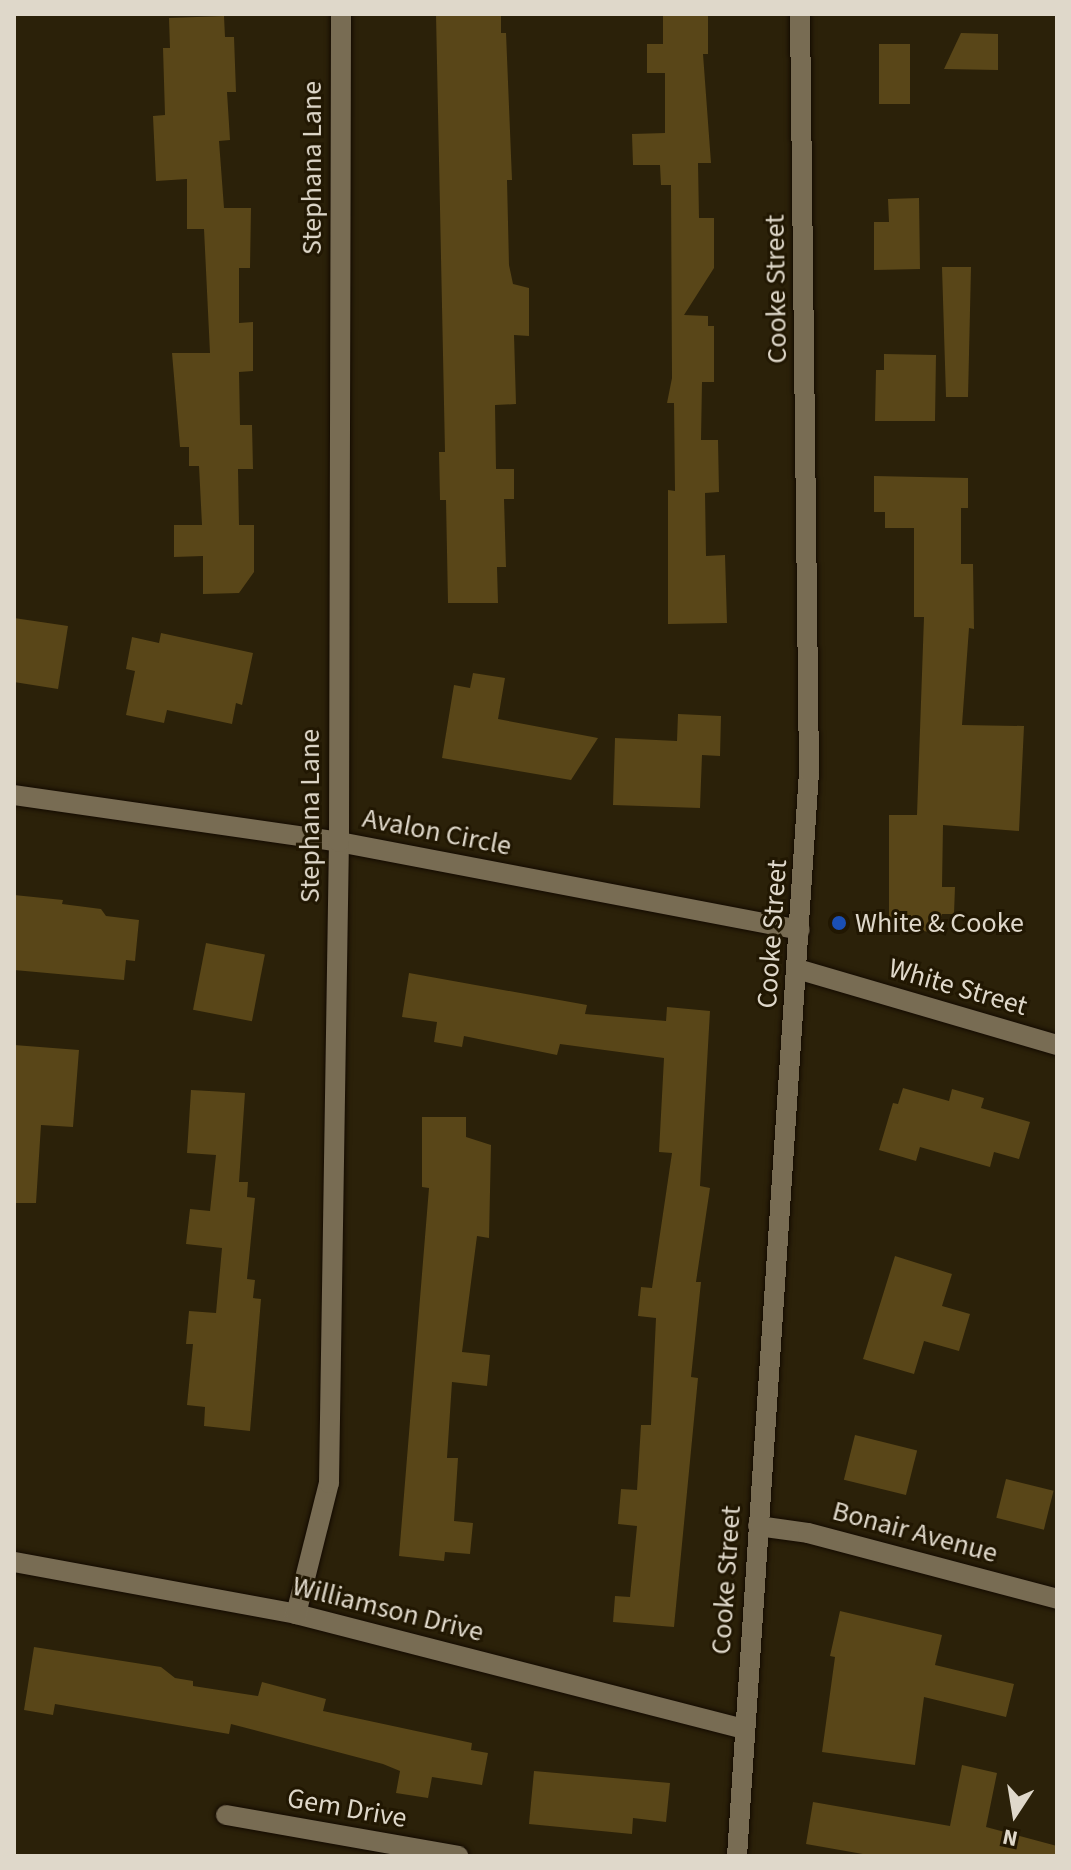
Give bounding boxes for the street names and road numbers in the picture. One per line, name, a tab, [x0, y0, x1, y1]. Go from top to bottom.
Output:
street label: Stephana Lane	[295, 81, 329, 255]
street label: Cooke Street	[758, 214, 794, 364]
street label: Stephana Lane	[293, 729, 327, 903]
street label: Avalon Circle	[360, 801, 514, 863]
street label: Cooke Street	[750, 858, 794, 1010]
street label: White Street	[885, 951, 1031, 1023]
street label: Bonair Avenue	[829, 1494, 1001, 1570]
street label: Cooke Street	[704, 1504, 748, 1656]
street label: Williamson Drive	[289, 1569, 487, 1649]
street label: Gem Drive	[285, 1781, 409, 1835]

